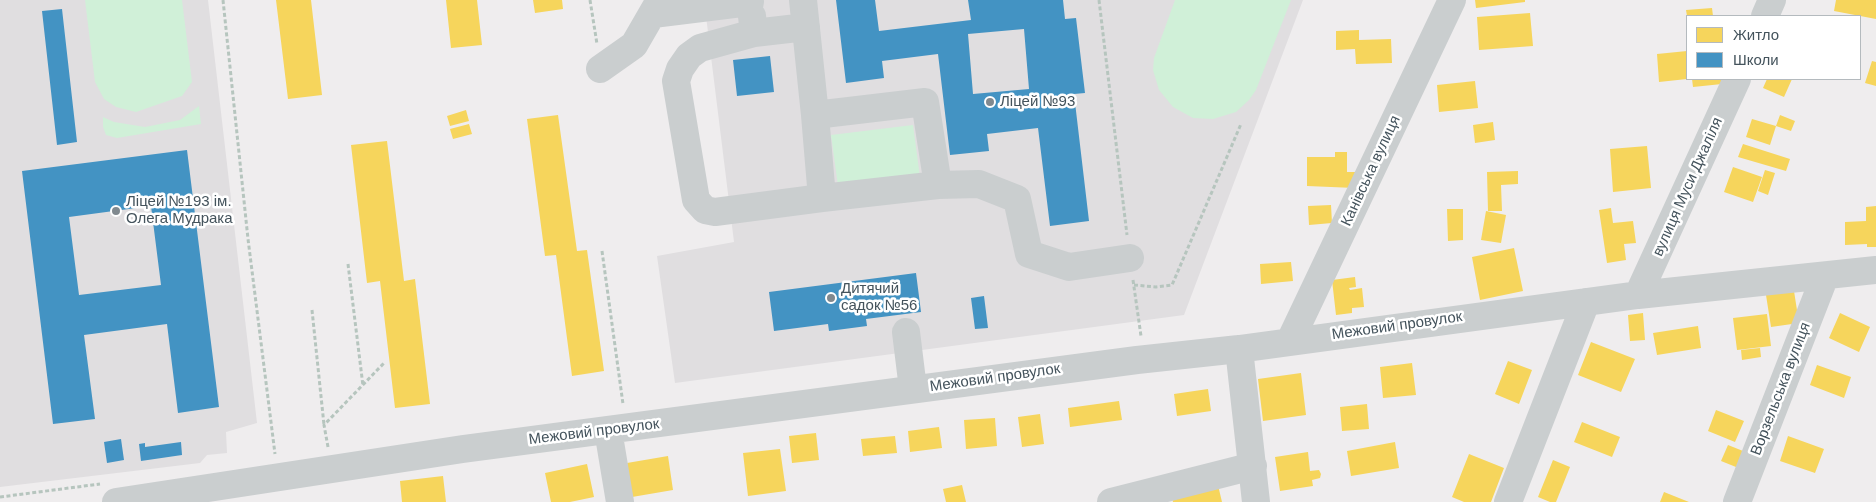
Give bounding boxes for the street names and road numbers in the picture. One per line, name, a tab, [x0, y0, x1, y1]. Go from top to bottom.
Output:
street label: Канівська вулиця	[1338, 113, 1404, 229]
street label: вулиця Муси Джаліля	[1649, 115, 1727, 259]
street label: Межовий провулок	[1331, 308, 1463, 344]
street label: Ворзельська вулиця	[1747, 320, 1815, 458]
street label: Межовий провулок	[929, 360, 1061, 396]
street label: Межовий провулок	[528, 415, 660, 449]

